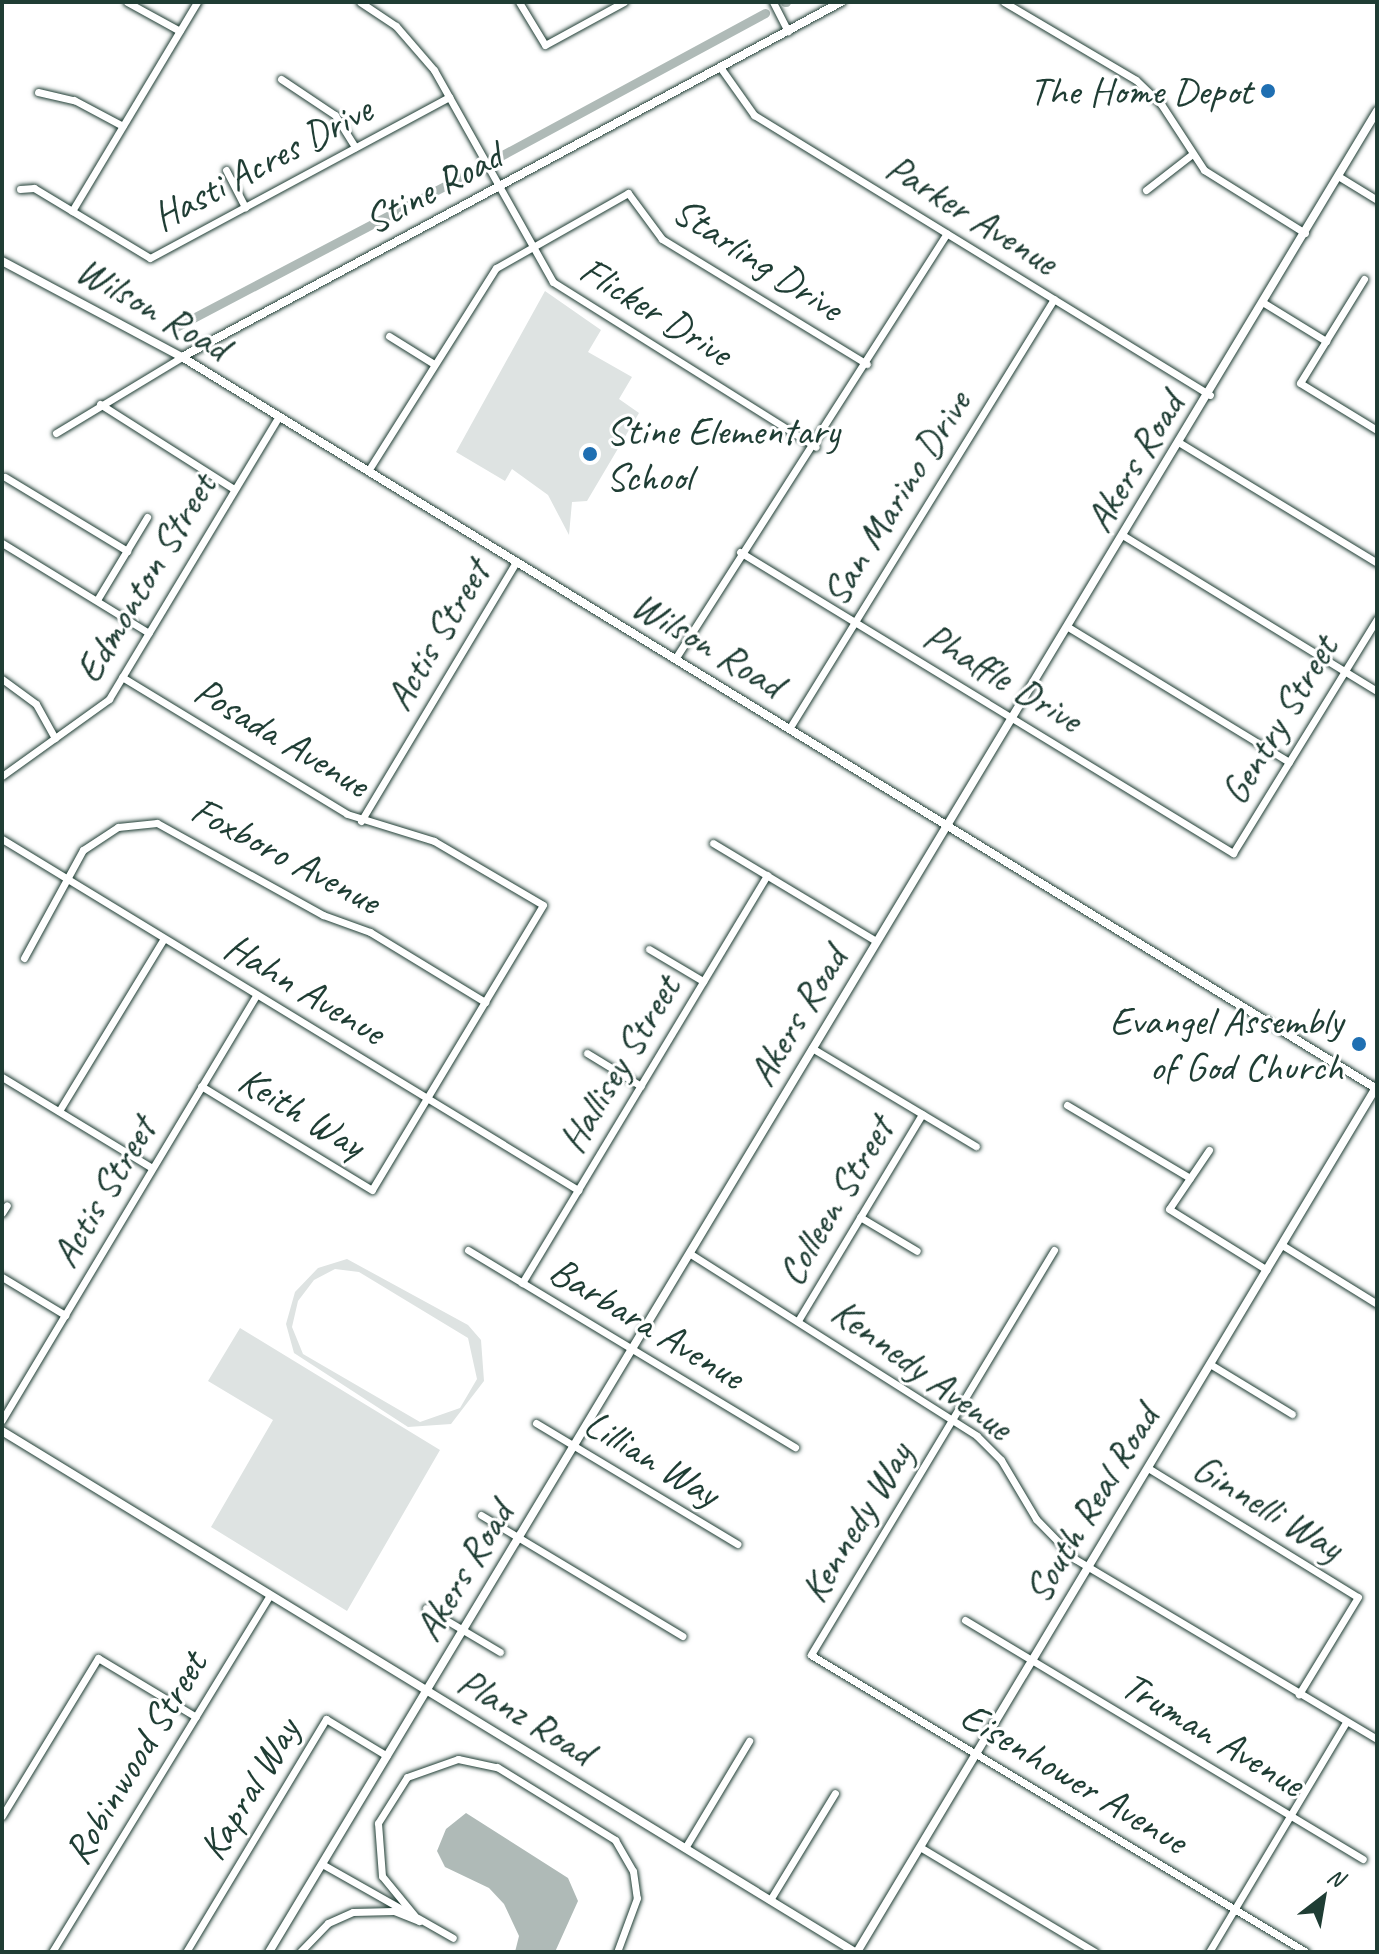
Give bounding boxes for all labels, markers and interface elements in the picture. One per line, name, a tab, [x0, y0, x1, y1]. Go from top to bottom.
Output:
place label: The Home Depot	[1031, 67, 1252, 115]
marker: The Home Depot	[1259, 82, 1277, 100]
street label: Hasti Acres Drive	[144, 85, 380, 241]
street label: Stine Road	[356, 132, 510, 244]
street label: Parker Avenue	[878, 143, 1066, 285]
street label: Starling Drive	[664, 186, 852, 332]
street label: Flicker Drive	[571, 245, 741, 377]
street label: Wilson Road	[69, 246, 237, 370]
street label: San Marino Drive	[810, 381, 982, 615]
street label: Akers Road	[1074, 384, 1194, 540]
place label: Stine Elementary School	[606, 407, 842, 501]
marker: Stine Elementary School	[581, 445, 599, 463]
street label: Edmonton Street	[64, 465, 226, 691]
street label: Actis Street	[374, 552, 500, 718]
street label: Wilson Road	[624, 581, 792, 707]
street label: Phaffle Drive	[915, 611, 1091, 743]
street label: Gentry Street	[1210, 627, 1348, 813]
street label: Posada Avenue	[186, 666, 378, 808]
street label: Foxboro Avenue	[183, 785, 389, 925]
street label: Hahn Avenue	[216, 923, 394, 1055]
street label: Akers Road	[737, 938, 857, 1094]
street label: Hallisey Street	[547, 967, 691, 1161]
place label: Evangel Assembly of God Church	[1110, 997, 1343, 1091]
marker: Evangel Assembly of God Church	[1350, 1035, 1368, 1053]
street label: Keith Way	[230, 1056, 374, 1168]
street label: Colleen Street	[766, 1108, 904, 1294]
street label: Actis Street	[40, 1109, 166, 1275]
street label: Barbara Avenue	[541, 1246, 753, 1400]
street label: Kennedy Avenue	[822, 1287, 1022, 1451]
street label: South Real Road	[1013, 1396, 1169, 1612]
street label: Lillian Way	[576, 1399, 728, 1517]
street label: Kennedy Way	[789, 1433, 923, 1611]
street label: Ginnelli Way	[1184, 1444, 1352, 1570]
street label: Akers Road	[403, 1493, 523, 1649]
street label: Robinwood Street	[53, 1643, 217, 1873]
street label: Planz Road	[449, 1657, 603, 1775]
street label: Truman Avenue	[1113, 1661, 1313, 1807]
street label: Eisenhower Avenue	[952, 1692, 1196, 1864]
street label: Kapral Way	[188, 1709, 310, 1869]
north arrow	[1283, 1858, 1363, 1938]
text: N	[1322, 1862, 1348, 1893]

